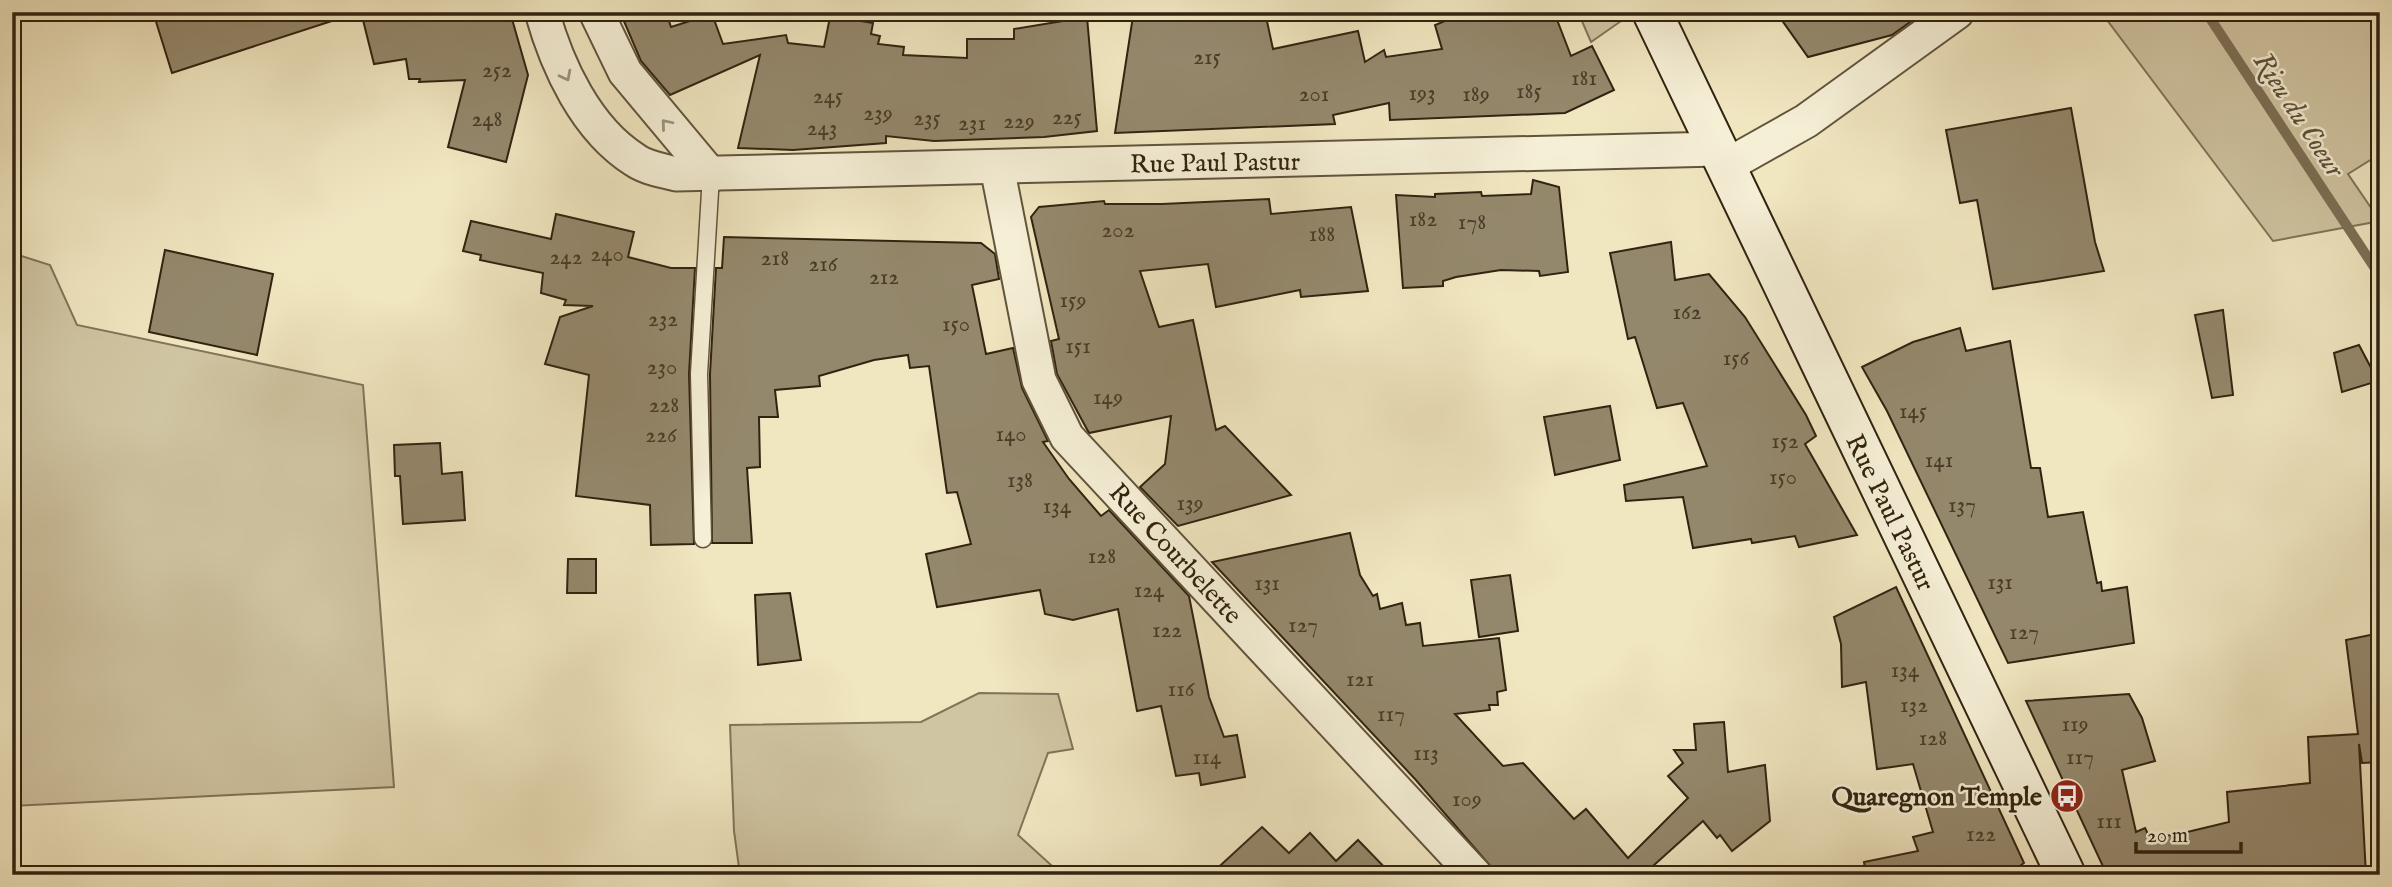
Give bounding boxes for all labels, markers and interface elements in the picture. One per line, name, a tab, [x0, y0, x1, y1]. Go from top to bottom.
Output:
house number: 215	[1193, 43, 1221, 72]
water label: Rieu du Coeur	[2245, 46, 2352, 186]
house number: 252	[482, 56, 512, 85]
house number: 181	[1571, 64, 1597, 93]
one-way arrow	[558, 69, 572, 81]
house number: 185	[1516, 77, 1542, 106]
house number: 193	[1408, 79, 1436, 108]
house number: 201	[1299, 80, 1329, 109]
house number: 189	[1462, 80, 1490, 109]
house number: 245	[813, 82, 843, 111]
house number: 239	[863, 99, 893, 128]
house number: 225	[1052, 103, 1082, 132]
house number: 235	[913, 104, 941, 133]
house number: 248	[471, 105, 503, 134]
house number: 229	[1003, 107, 1035, 136]
house number: 231	[958, 109, 986, 138]
house number: 243	[807, 114, 837, 143]
one-way arrow	[662, 119, 674, 132]
street label: Rue Paul Pastur	[1130, 146, 1301, 181]
house number: 182	[1409, 205, 1437, 234]
house number: 178	[1458, 208, 1486, 237]
house number: 202	[1102, 216, 1134, 245]
house number: 188	[1309, 220, 1335, 249]
house number: 240	[590, 240, 624, 269]
house number: 242	[550, 243, 582, 272]
house number: 218	[761, 244, 789, 273]
house number: 216	[808, 250, 839, 279]
house number: 212	[869, 263, 899, 292]
house number: 159	[1060, 286, 1086, 315]
house number: 162	[1672, 298, 1702, 327]
house number: 232	[648, 305, 678, 334]
house number: 150	[942, 310, 970, 339]
house number: 151	[1065, 332, 1091, 361]
house number: 156	[1723, 344, 1751, 373]
house number: 230	[647, 353, 677, 382]
house number: 149	[1093, 383, 1123, 412]
house number: 228	[649, 391, 679, 420]
house number: 145	[1899, 397, 1927, 426]
house number: 140	[995, 420, 1027, 449]
house number: 226	[645, 421, 678, 450]
house number: 152	[1771, 427, 1799, 456]
street label: Rue Paul Pastur	[1837, 429, 1942, 597]
house number: 141	[1925, 446, 1953, 475]
house number: 150	[1769, 463, 1797, 492]
house number: 138	[1007, 466, 1033, 495]
street label: Rue Courbelette	[1101, 477, 1249, 631]
house number: 139	[1176, 489, 1204, 518]
house number: 137	[1948, 491, 1976, 520]
house number: 134	[1043, 492, 1072, 521]
house number: 128	[1088, 542, 1116, 571]
house number: 131	[1987, 568, 2013, 597]
house number: 131	[1254, 569, 1280, 598]
house number: 124	[1134, 576, 1165, 605]
house number: 127	[1288, 611, 1318, 640]
house number: 122	[1152, 616, 1182, 645]
house number: 127	[2009, 618, 2039, 647]
house number: 134	[1891, 656, 1920, 685]
house number: 121	[1346, 665, 1374, 694]
house number: 116	[1168, 675, 1196, 704]
house number: 132	[1900, 691, 1928, 720]
house number: 117	[1377, 700, 1405, 729]
house number: 119	[2061, 710, 2089, 739]
house number: 128	[1919, 724, 1947, 753]
house number: 113	[1413, 739, 1439, 768]
house number: 114	[1193, 743, 1222, 772]
house number: 117	[2066, 743, 2094, 772]
bus stop icon: Quaregnon Temple	[2048, 777, 2086, 815]
place label: Quaregnon Temple	[1831, 781, 2042, 814]
house number: 109	[1452, 785, 1482, 814]
house number: 111	[2096, 807, 2122, 836]
scale bar	[2136, 810, 2242, 854]
house number: 122	[1966, 820, 1996, 849]
text: 20 m	[2147, 823, 2188, 850]

